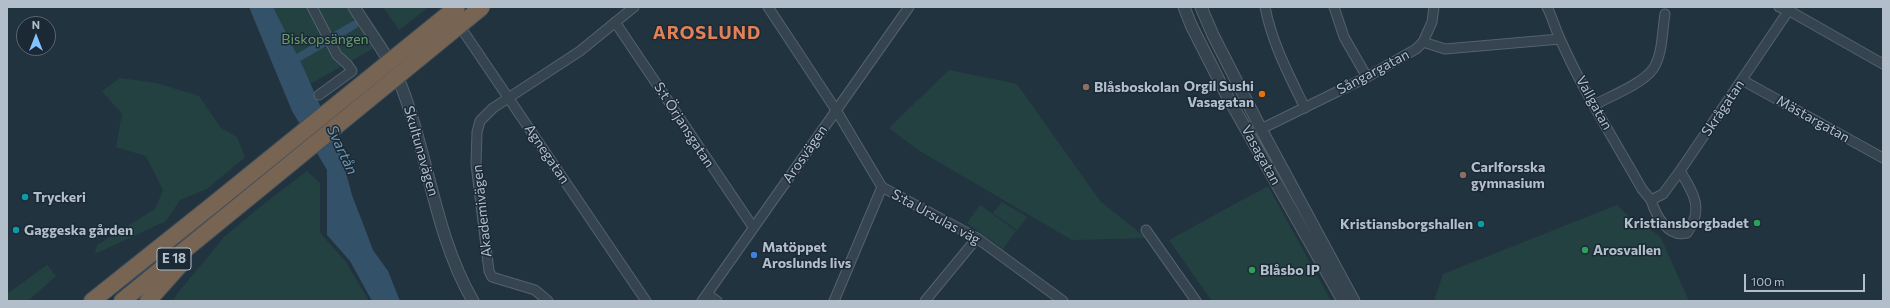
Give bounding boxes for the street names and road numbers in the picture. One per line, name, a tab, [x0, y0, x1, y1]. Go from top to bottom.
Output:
street label: Sångargatan	[1334, 46, 1412, 98]
street label: Vallgatan	[1572, 73, 1616, 133]
street label: Skrågatan	[1698, 77, 1748, 139]
street label: S:t Örjansgatan	[650, 79, 718, 171]
street label: Mästargatan	[1773, 92, 1853, 146]
street label: Skultunavägen	[400, 104, 442, 198]
street label: Agnegatan	[521, 121, 573, 187]
street label: Arosvägen	[779, 122, 831, 186]
street label: Vasagatan	[1238, 122, 1284, 188]
street label: Akademivägen	[469, 164, 495, 258]
street label: S:ta Ursulas väg	[889, 186, 983, 248]
road number: E 18	[157, 248, 191, 270]

